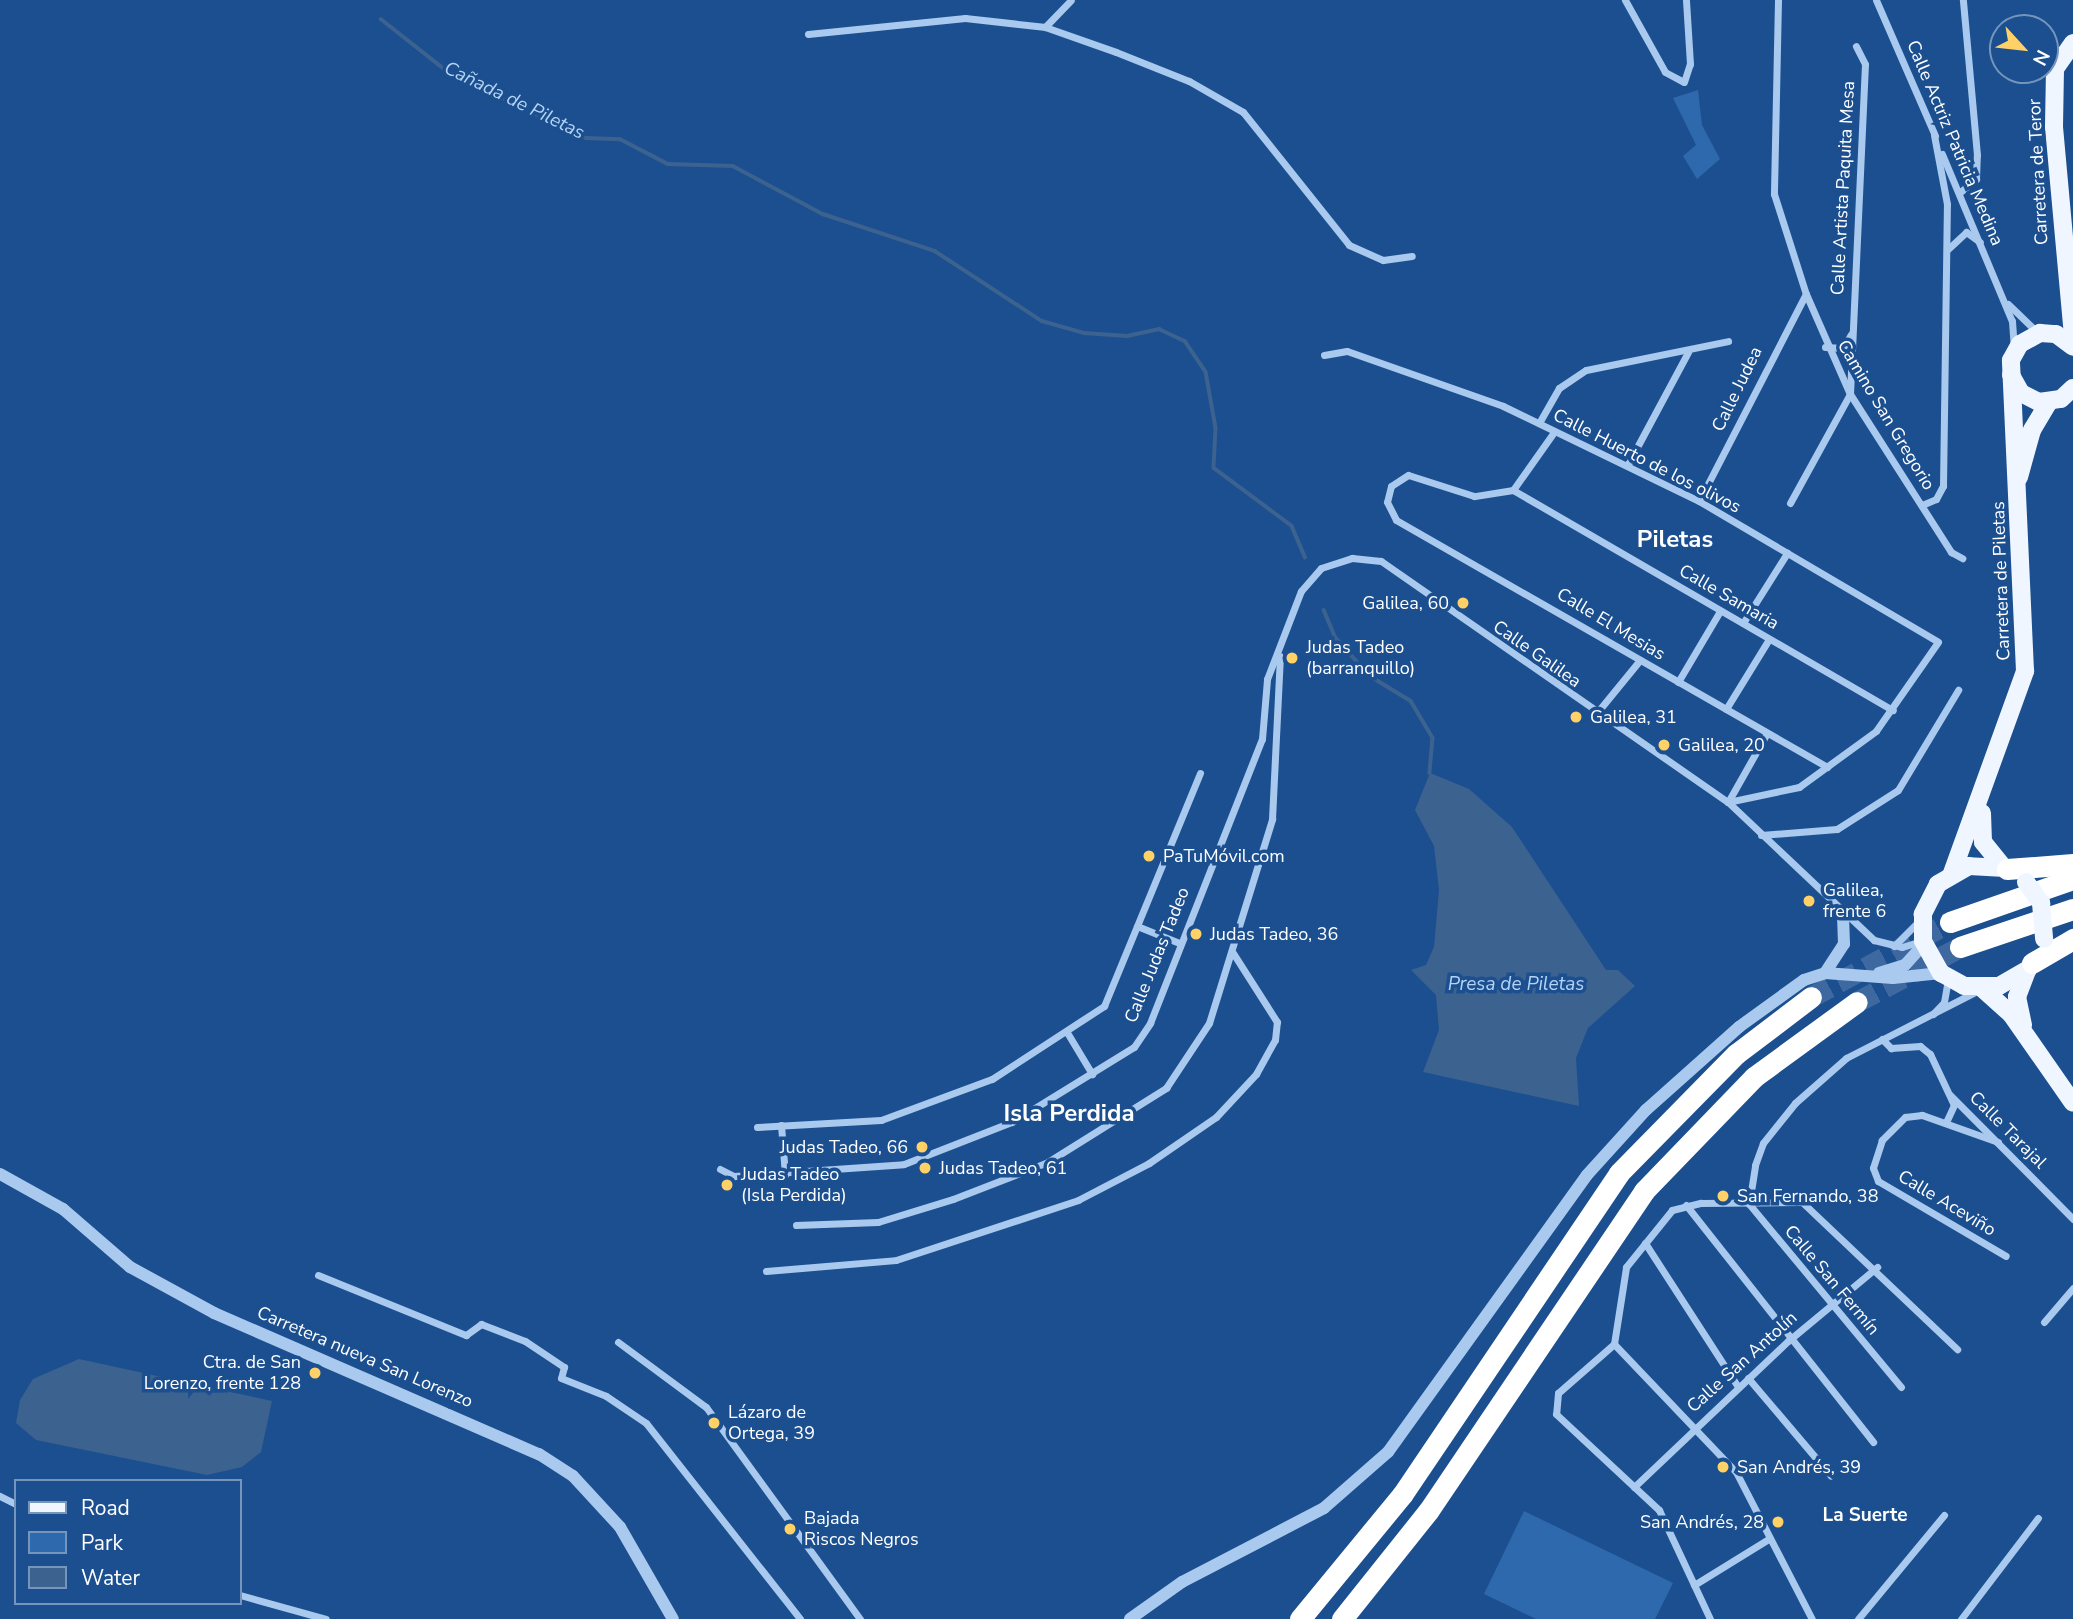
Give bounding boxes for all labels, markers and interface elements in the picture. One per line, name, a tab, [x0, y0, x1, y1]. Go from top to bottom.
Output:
north arrow	[1989, 14, 2059, 84]
street label: Calle Actriz Patricia Medina	[1902, 37, 2008, 249]
text: N	[2026, 45, 2056, 70]
water label: Cañada de Piletas	[440, 57, 588, 145]
street label: Calle Artista Paquita Mesa	[1827, 80, 1859, 296]
street label: Carretera de Teror	[2023, 98, 2053, 246]
street label: Camino San Gregorio	[1833, 336, 1939, 494]
street label: Calle Judea	[1707, 343, 1767, 435]
street label: Calle Huerto de los olivos	[1550, 404, 1744, 518]
street label: Carretera de Piletas	[1987, 501, 2015, 661]
district label: Piletas	[1637, 526, 1713, 554]
street label: Calle Samaria	[1675, 560, 1783, 634]
street label: Calle El Mesias	[1553, 583, 1669, 665]
place label: Galilea, 60	[1362, 592, 1449, 614]
marker: Galilea, 60	[1455, 595, 1471, 611]
street label: Calle Galilea	[1489, 616, 1585, 692]
place label: Judas Tadeo (barranquillo)	[1306, 637, 1415, 680]
marker: Judas Tadeo (barranquillo)	[1284, 650, 1300, 666]
place label: Galilea, 31	[1590, 706, 1677, 728]
marker: Galilea, 31	[1568, 709, 1584, 725]
place label: Galilea, 20	[1678, 734, 1765, 756]
marker: Galilea, 20	[1656, 737, 1672, 753]
place label: PaTuMóvil.com	[1163, 845, 1285, 867]
marker: PaTuMóvil.com	[1141, 848, 1157, 864]
place label: Galilea, frente 6	[1823, 880, 1886, 922]
street label: Calle Judas Tadeo	[1120, 884, 1194, 1026]
marker: Galilea, frente 6	[1801, 893, 1817, 909]
place label: Judas Tadeo, 36	[1210, 923, 1338, 945]
marker: Judas Tadeo, 36	[1188, 926, 1204, 942]
water label: Presa de Piletas	[1448, 974, 1584, 996]
street label: Calle Tarajal	[1965, 1087, 2051, 1173]
district label: Isla Perdida	[1003, 1100, 1135, 1128]
place label: Judas Tadeo, 66	[780, 1136, 908, 1158]
marker: Judas Tadeo, 66	[914, 1139, 930, 1155]
place label: Judas Tadeo, 61	[939, 1157, 1067, 1179]
marker: Judas Tadeo, 61	[917, 1160, 933, 1176]
place label: Judas Tadeo (Isla Perdida)	[741, 1164, 847, 1206]
street label: Calle Aceviño	[1894, 1165, 2000, 1241]
marker: Judas Tadeo (Isla Perdida)	[719, 1177, 735, 1193]
place label: San Fernando, 38	[1737, 1185, 1878, 1207]
marker: San Fernando, 38	[1715, 1188, 1731, 1204]
street label: Calle San Fermín	[1780, 1221, 1884, 1339]
street label: Carretera nueva San Lorenzo	[254, 1302, 476, 1412]
street label: Calle San Antolín	[1682, 1307, 1802, 1417]
place label: Ctra. de San Lorenzo, frente 128	[144, 1352, 301, 1394]
marker: Ctra. de San Lorenzo, frente 128	[307, 1365, 323, 1381]
place label: Lázaro de Ortega, 39	[728, 1402, 815, 1444]
marker: Lázaro de Ortega, 39	[706, 1415, 722, 1431]
place label: San Andrés, 39	[1737, 1456, 1861, 1478]
marker: San Andrés, 39	[1715, 1459, 1731, 1475]
legend	[14, 1479, 242, 1605]
text: Road	[81, 1494, 130, 1522]
district label: La Suerte	[1823, 1505, 1907, 1527]
place label: Bajada Riscos Negros	[804, 1508, 919, 1550]
place label: San Andrés, 28	[1640, 1511, 1764, 1533]
marker: San Andrés, 28	[1770, 1514, 1786, 1530]
marker: Bajada Riscos Negros	[782, 1521, 798, 1537]
text: Park	[81, 1529, 123, 1557]
text: Water	[81, 1564, 140, 1592]

